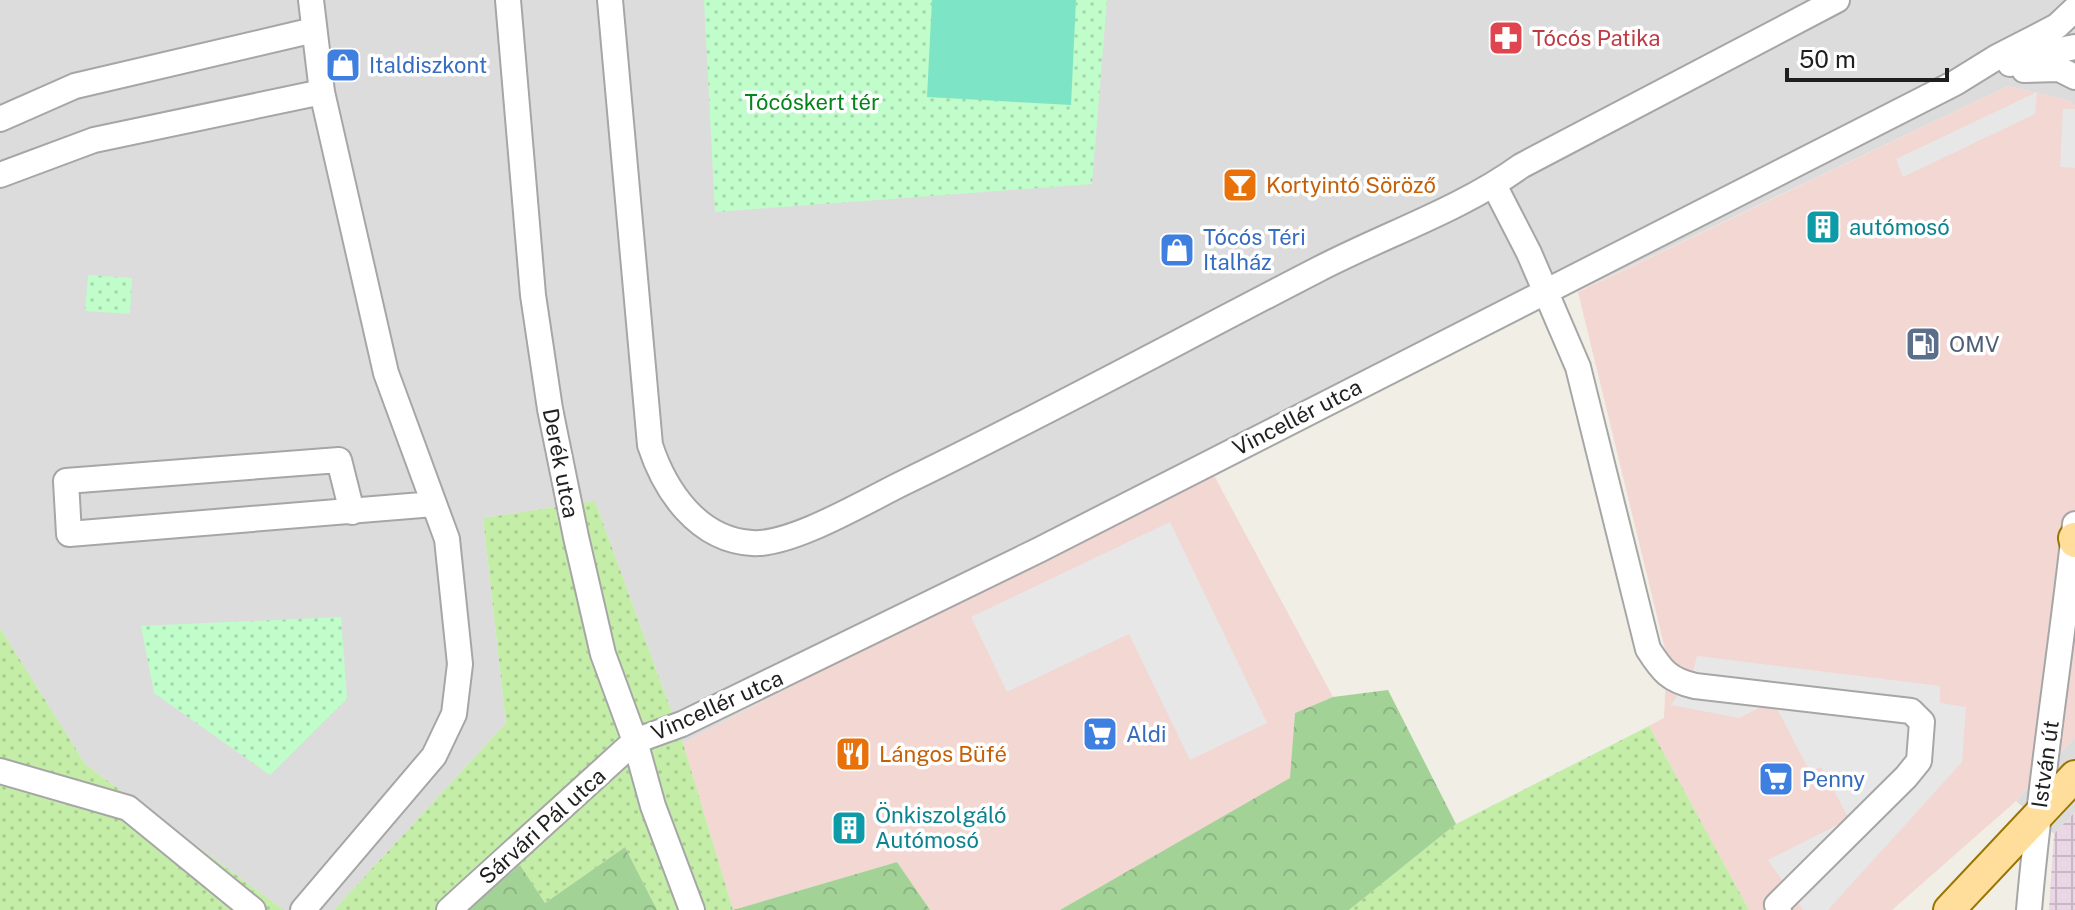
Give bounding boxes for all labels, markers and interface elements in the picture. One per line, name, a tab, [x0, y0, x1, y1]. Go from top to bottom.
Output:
pharmacy icon: Tócós Patika	[1487, 19, 1525, 57]
place label: Tócós Patika	[1532, 25, 1660, 51]
scale bar	[1787, 32, 1947, 82]
text: 50 m	[1799, 45, 1856, 73]
shop icon: Italdiszkont	[324, 46, 362, 84]
place label: Italdiszkont	[369, 52, 487, 78]
park label: Tócóskert tér	[744, 89, 880, 115]
bar icon: Kortyintó Söröző	[1221, 166, 1259, 204]
place label: Kortyintó Söröző	[1266, 172, 1436, 198]
building icon: autómosó	[1804, 208, 1842, 246]
place label: autómosó	[1849, 214, 1950, 240]
place label: Tócós Téri Italház	[1203, 224, 1306, 275]
shop icon: Tócós Téri Italház	[1158, 231, 1196, 269]
fuel station icon: OMV	[1904, 325, 1942, 363]
place label: OMV	[1949, 331, 2000, 357]
street label: Vincellér utca	[1228, 373, 1366, 461]
street label: Derék utca	[538, 406, 584, 520]
street label: Vincellér utca	[647, 664, 787, 746]
supermarket icon: Aldi	[1081, 715, 1119, 753]
street label: István út	[2026, 719, 2064, 809]
place label: Aldi	[1126, 721, 1166, 747]
restaurant icon: Lángos Büfé	[834, 735, 872, 773]
place label: Lángos Büfé	[879, 741, 1007, 767]
supermarket icon: Penny	[1757, 760, 1795, 798]
street label: Sárvári Pál utca	[473, 762, 611, 890]
place label: Penny	[1802, 766, 1865, 792]
place label: Önkiszolgáló Autómosó	[875, 801, 1007, 853]
building icon: Önkiszolgáló Autómosó	[830, 809, 868, 847]

